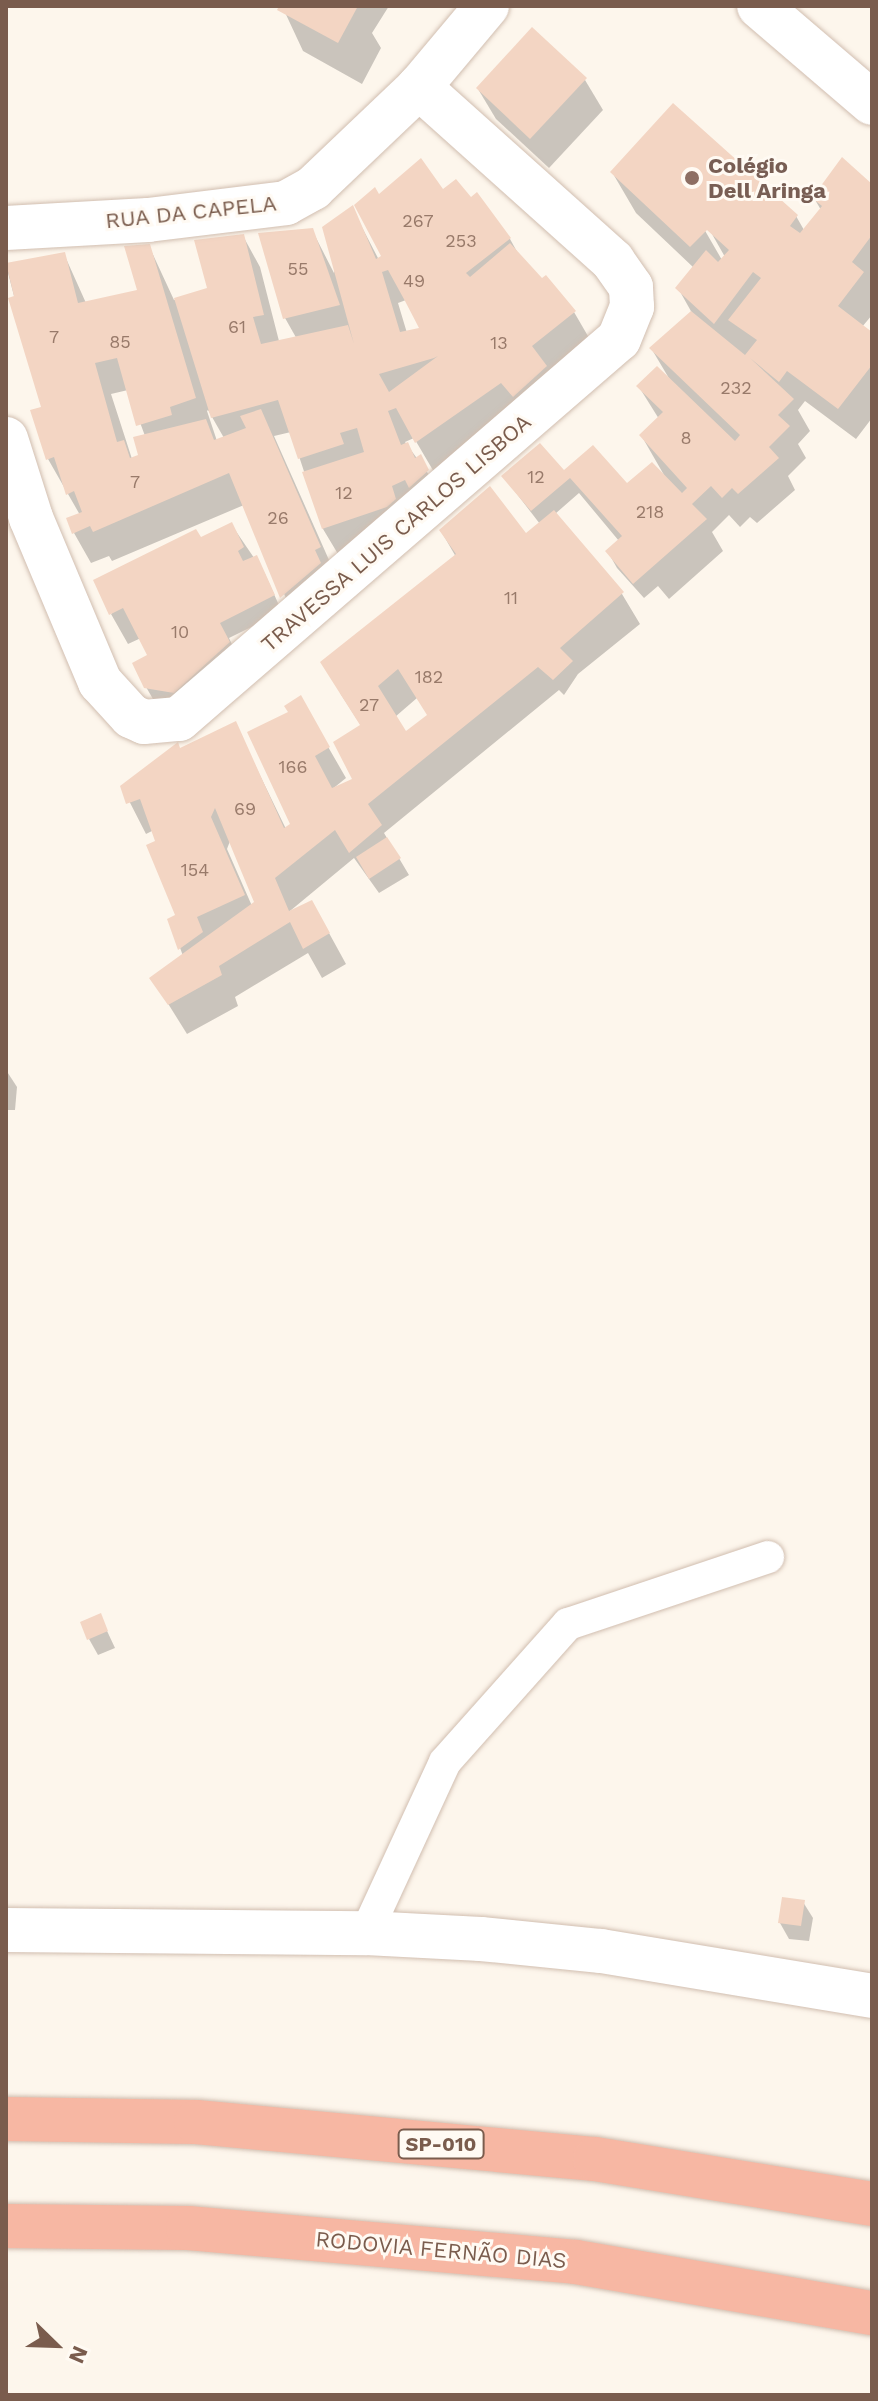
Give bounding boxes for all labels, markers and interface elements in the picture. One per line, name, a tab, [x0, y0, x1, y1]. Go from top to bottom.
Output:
place label: Colégio Dell Aringa	[708, 152, 827, 204]
marker: Colégio Dell Aringa	[683, 169, 701, 187]
street label: RUA DA CAPELA	[103, 190, 279, 234]
house number: 267	[402, 210, 434, 232]
house number: 253	[445, 230, 477, 252]
house number: 55	[288, 258, 308, 280]
house number: 49	[403, 270, 425, 292]
house number: 61	[228, 316, 246, 338]
house number: 7	[49, 326, 59, 348]
house number: 85	[109, 331, 131, 353]
house number: 13	[490, 332, 508, 354]
house number: 232	[720, 377, 752, 399]
street label: TRAVESSA LUIS CARLOS LISBOA	[255, 408, 537, 658]
house number: 8	[680, 427, 692, 449]
house number: 12	[527, 466, 545, 488]
house number: 7	[130, 471, 140, 493]
house number: 12	[335, 482, 353, 504]
house number: 218	[636, 501, 664, 523]
house number: 26	[267, 507, 289, 529]
house number: 11	[504, 587, 518, 609]
house number: 10	[171, 621, 189, 643]
house number: 182	[415, 666, 443, 688]
house number: 27	[359, 694, 379, 716]
house number: 166	[279, 756, 307, 778]
house number: 69	[234, 798, 256, 820]
house number: 154	[181, 859, 209, 881]
road number: SP-010	[397, 2128, 485, 2160]
street label: RODOVIA FERNÃO DIAS	[314, 2226, 568, 2274]
north arrow	[16, 2305, 96, 2385]
text: N	[64, 2342, 93, 2367]

